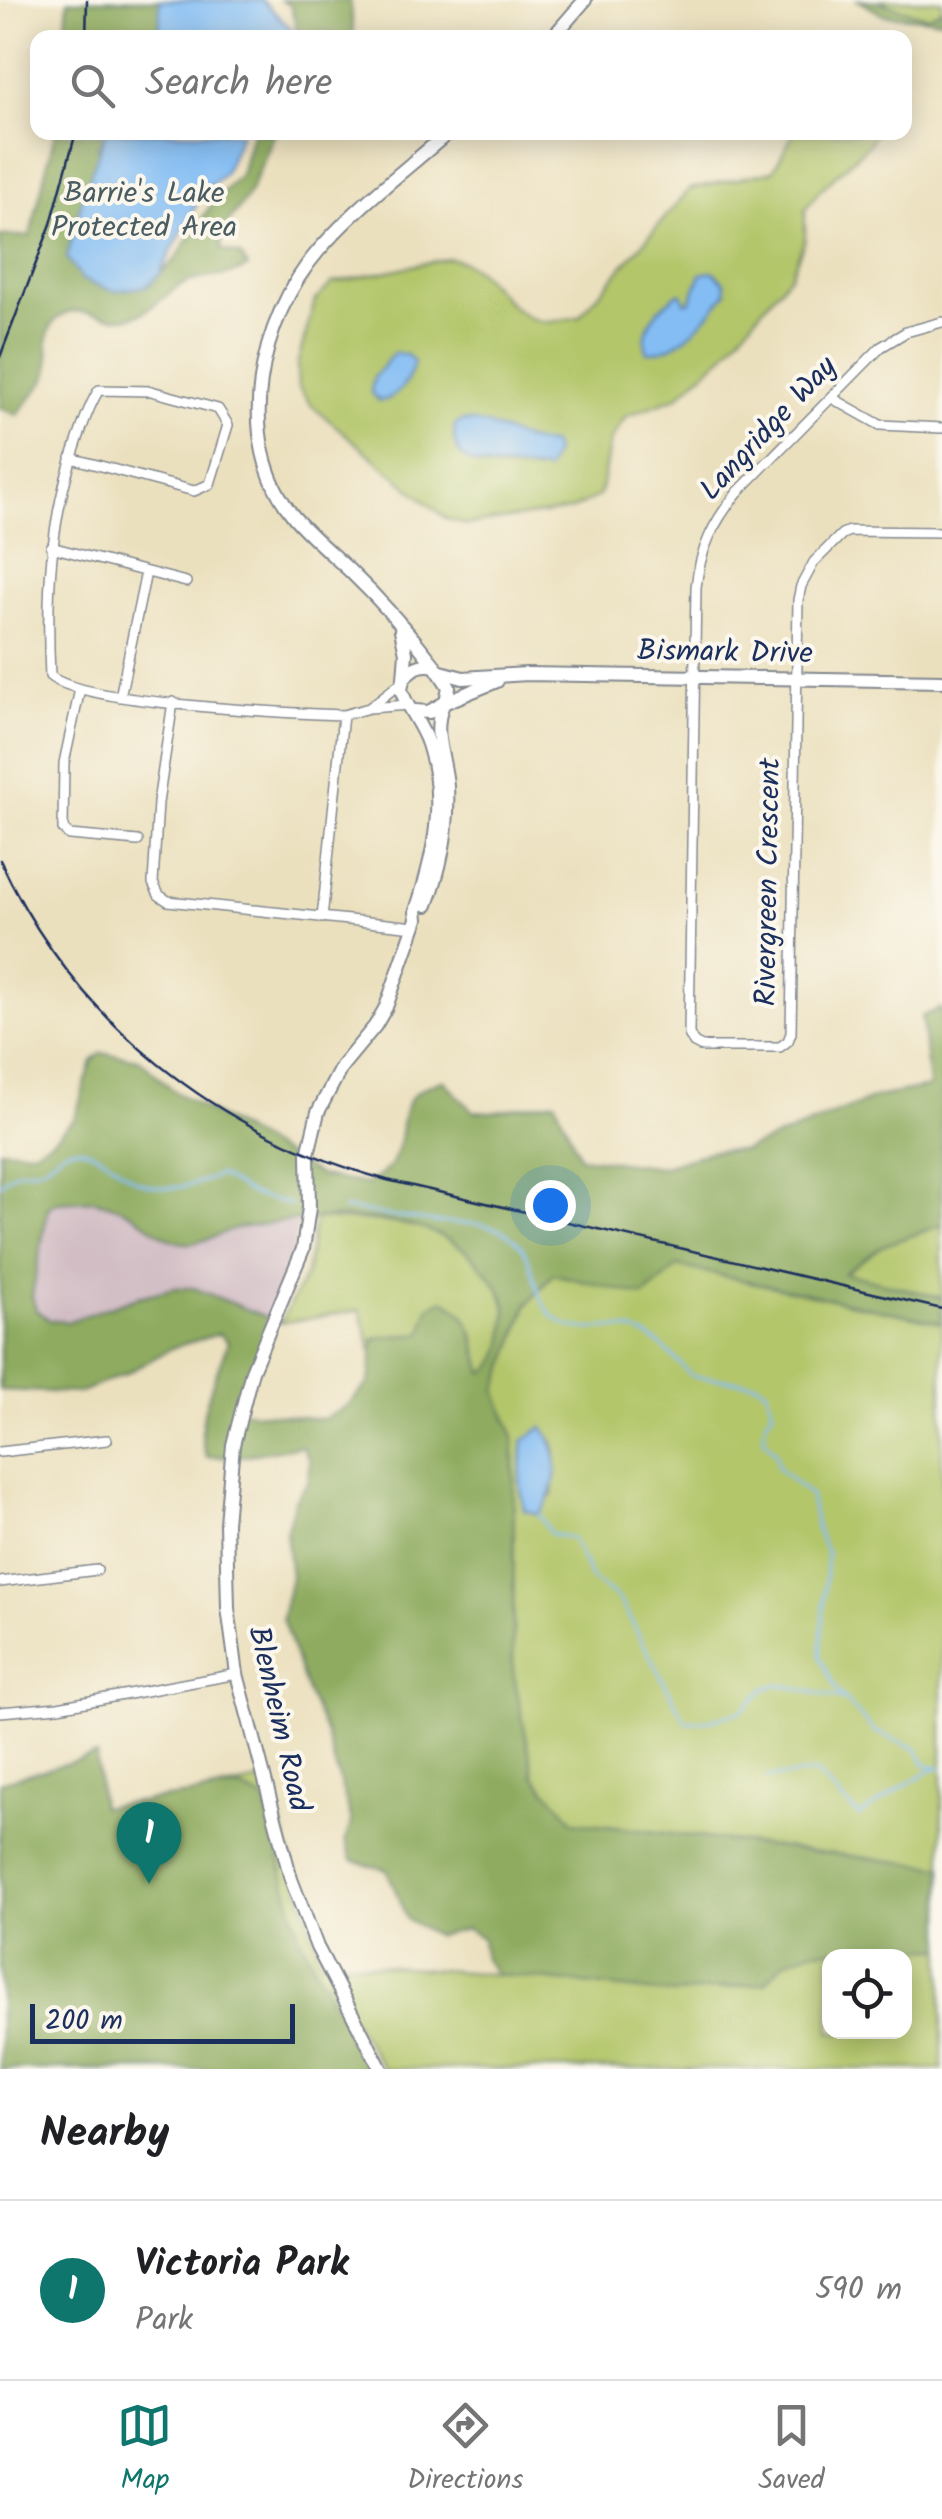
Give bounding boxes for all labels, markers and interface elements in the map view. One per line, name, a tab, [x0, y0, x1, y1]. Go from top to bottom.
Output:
search box	[30, 30, 912, 140]
text: Search here	[145, 55, 332, 115]
icon: search	[65, 58, 120, 113]
park label: Barrie's Lake Protected Area	[51, 170, 237, 252]
street label: Langridge Way	[689, 345, 850, 513]
street label: Bismark Drive	[637, 627, 813, 679]
street label: Rivergreen Crescent	[743, 757, 795, 1007]
your location	[525, 1180, 576, 1231]
street label: Blenheim Road	[233, 1622, 323, 1817]
pin: 1	[116, 1802, 182, 1884]
map controls	[822, 1949, 912, 2039]
button: locate	[822, 1949, 912, 2039]
scale bar	[30, 1999, 295, 2044]
text: 200 m	[45, 1999, 123, 2044]
text: Nearby	[40, 2101, 169, 2168]
text: Victoria Park	[135, 2235, 349, 2295]
text: 1	[68, 2265, 77, 2316]
text: 590 m	[815, 2265, 902, 2316]
text: Park	[135, 2295, 193, 2346]
tab: Map	[117, 2398, 172, 2503]
tab: Directions	[407, 2398, 523, 2503]
tab: Saved	[758, 2398, 825, 2503]

